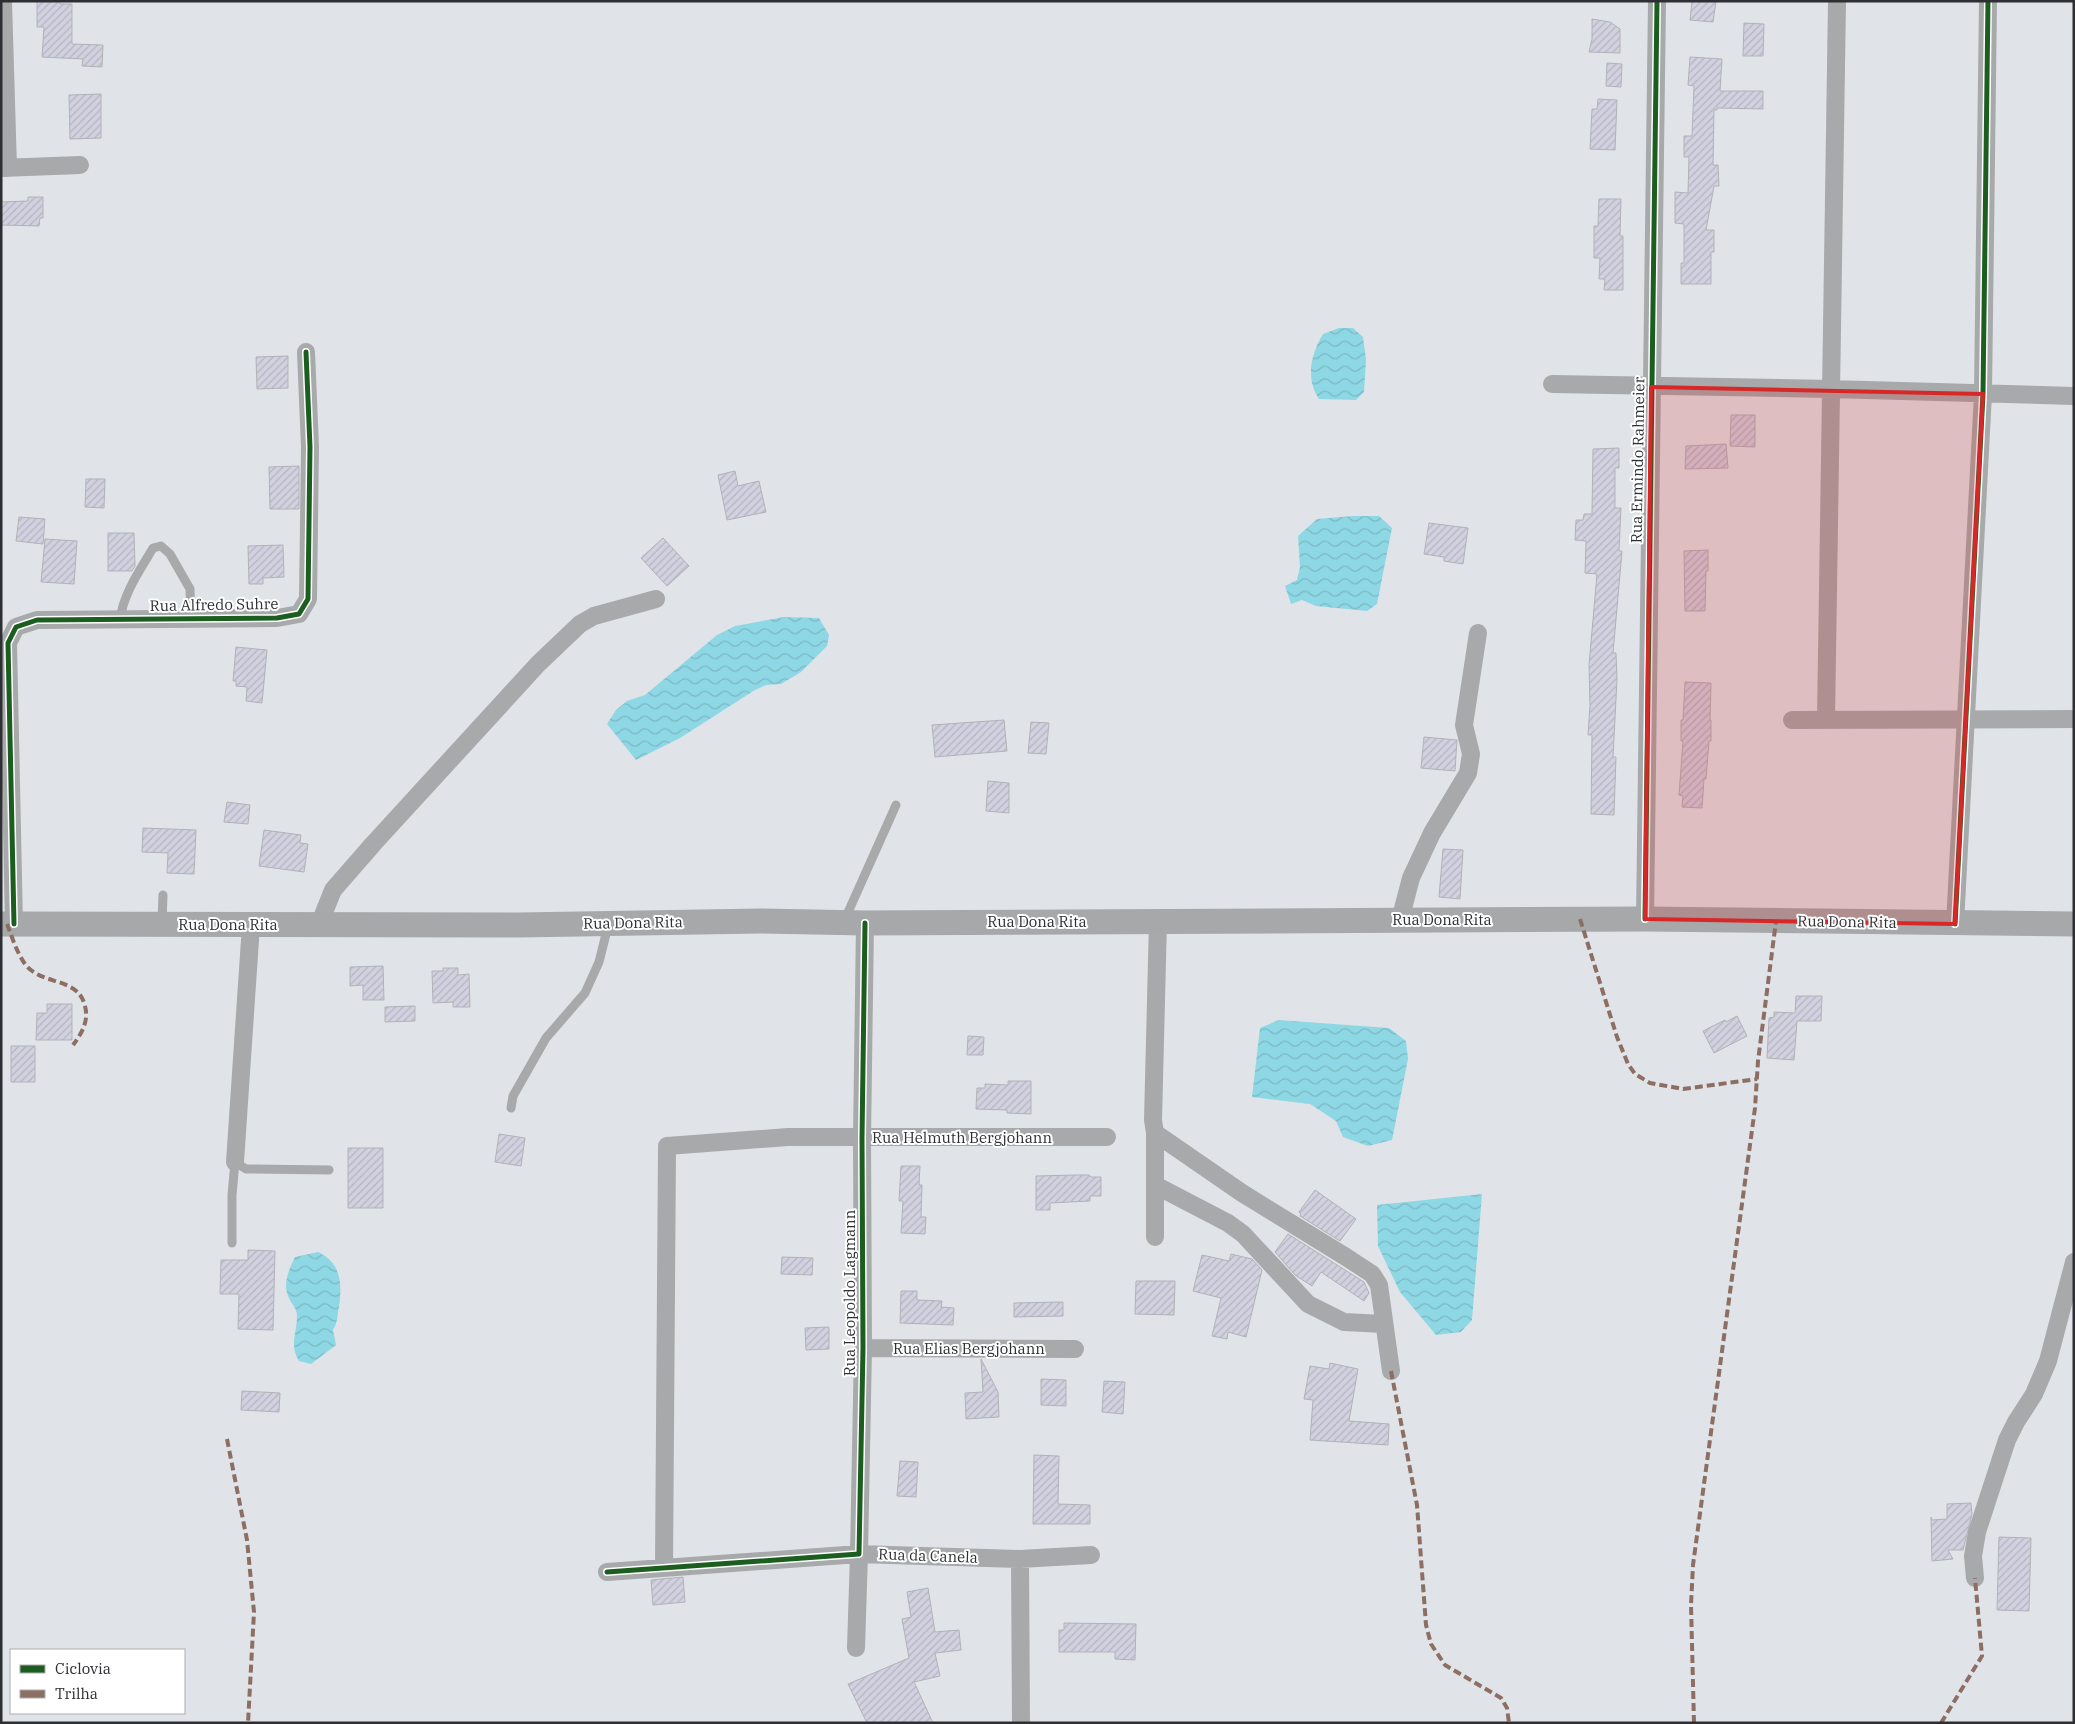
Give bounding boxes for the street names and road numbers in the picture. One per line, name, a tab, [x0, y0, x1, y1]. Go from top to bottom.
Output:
street label: Rua Ermindo Rahmeier	[1627, 376, 1648, 543]
street label: Rua Alfredo Suhre	[149, 594, 279, 615]
street label: Rua Dona Rita	[1392, 910, 1492, 929]
street label: Rua Dona Rita	[1797, 911, 1897, 932]
street label: Rua Dona Rita	[583, 912, 683, 933]
street label: Rua Dona Rita	[987, 912, 1087, 931]
street label: Rua Dona Rita	[178, 915, 278, 934]
street label: Rua Helmuth Bergjohann	[872, 1128, 1052, 1147]
street label: Rua Leopoldo Lagmann	[840, 1209, 859, 1376]
street label: Rua Elias Bergjohann	[893, 1339, 1045, 1358]
street label: Rua da Canela	[878, 1544, 978, 1567]

